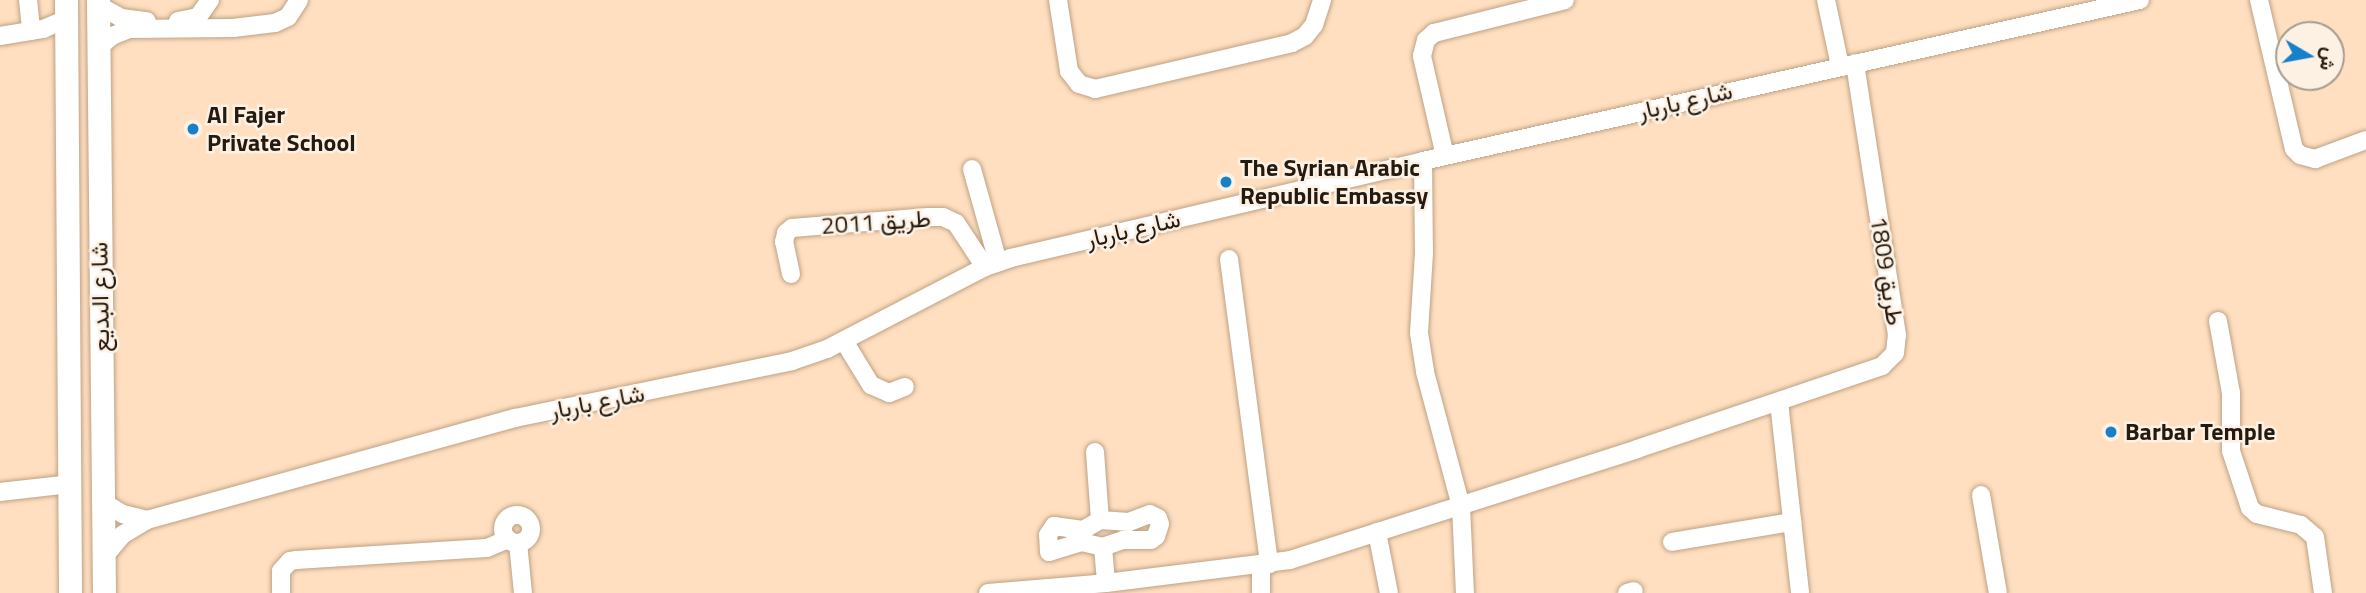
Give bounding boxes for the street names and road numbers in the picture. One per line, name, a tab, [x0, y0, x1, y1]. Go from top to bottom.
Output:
street label: شارع باربار	[1635, 76, 1735, 126]
street label: طريق 2011	[820, 204, 932, 240]
street label: شارع باربار	[1083, 204, 1183, 254]
street label: طريق 1809	[1864, 214, 1910, 328]
street label: شارع البديع	[85, 242, 115, 352]
street label: شارع باربار	[547, 379, 647, 425]

